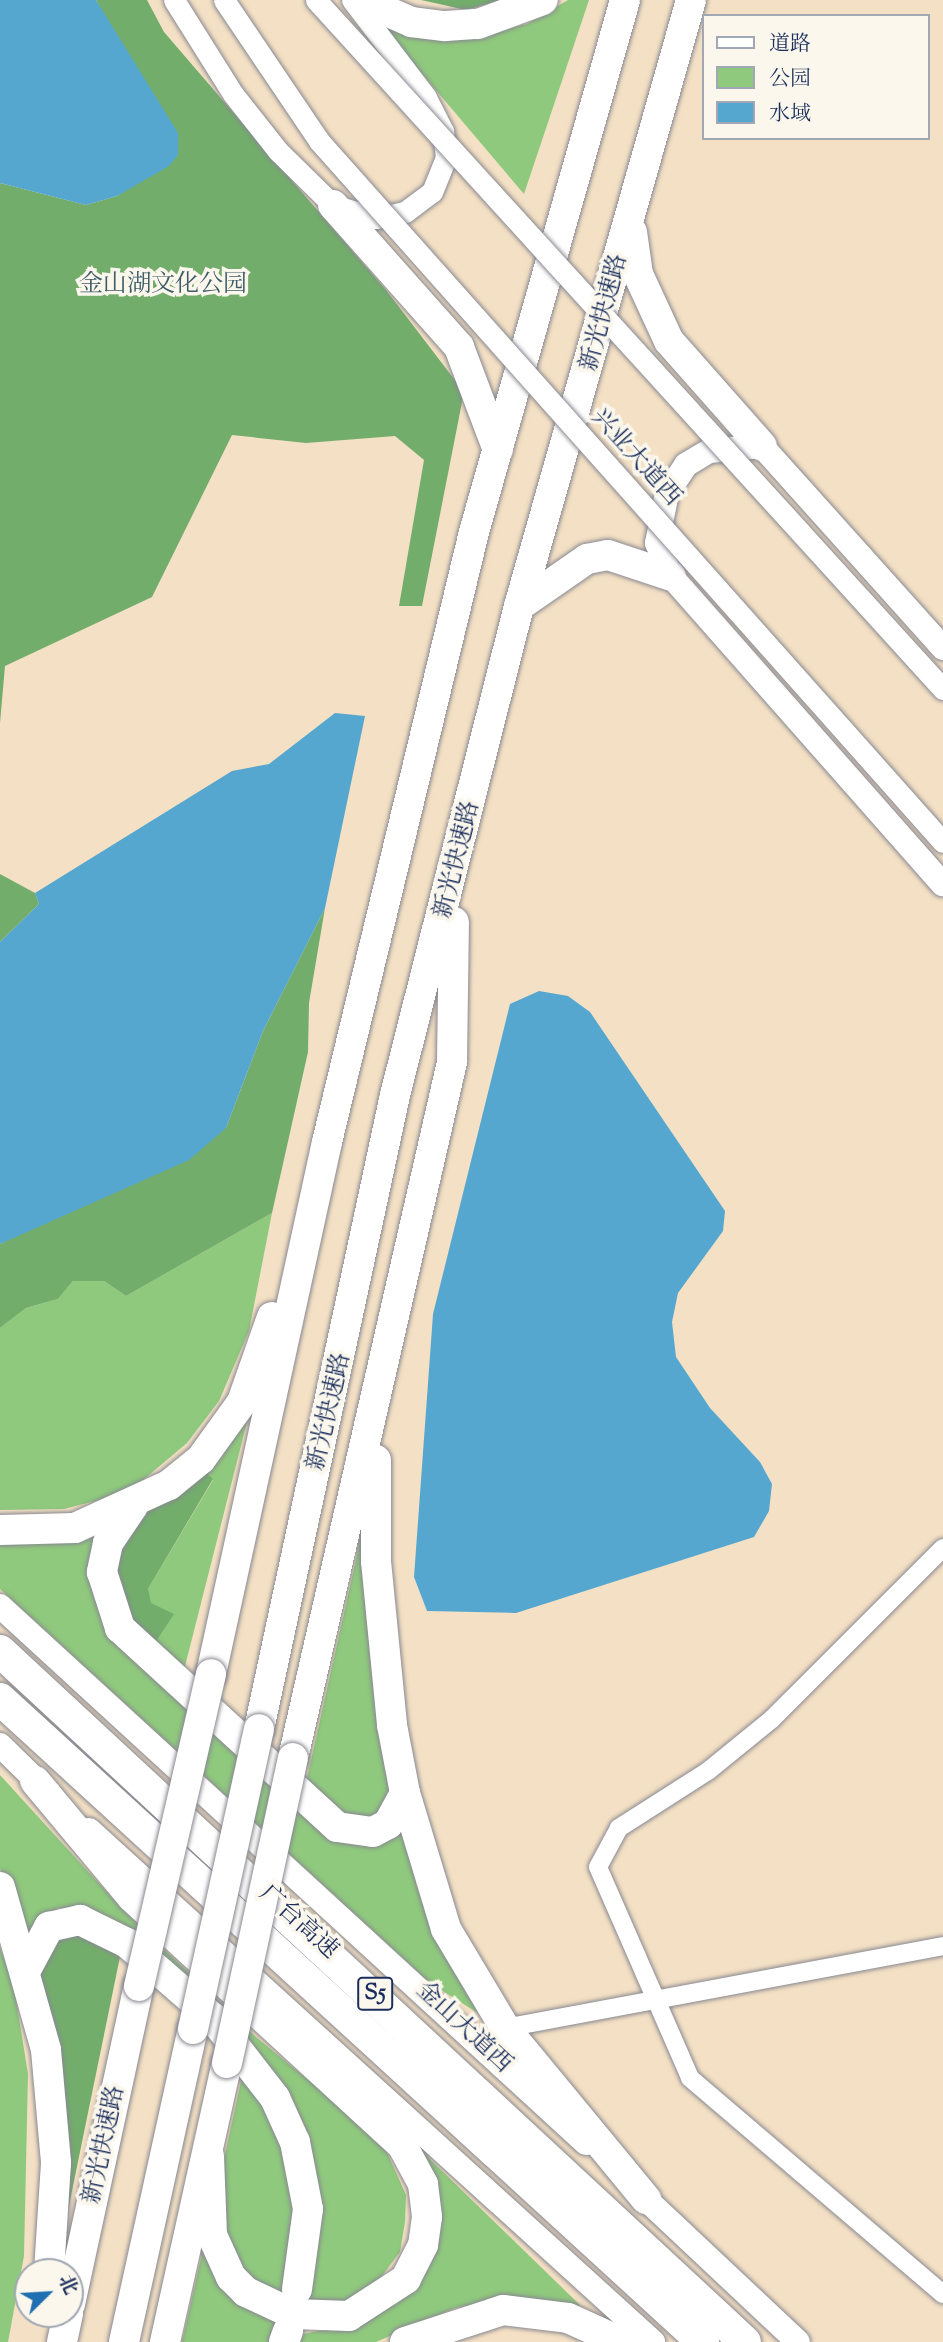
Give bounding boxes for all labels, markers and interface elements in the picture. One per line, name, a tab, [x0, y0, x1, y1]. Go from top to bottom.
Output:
legend	[702, 14, 929, 140]
text: 道路	[769, 30, 811, 60]
text: 公园	[769, 65, 811, 95]
text: 水域	[769, 100, 811, 130]
street label: 新光快速路	[576, 251, 634, 375]
park label: 金山湖文化公园	[79, 272, 247, 300]
street label: 兴业大道西	[584, 404, 686, 512]
street label: 新光快速路	[430, 798, 486, 922]
street label: 新光快速路	[302, 1350, 358, 1474]
street label: 广台高速	[253, 1880, 343, 1966]
road number: S5	[356, 1974, 394, 2013]
street label: 金山大道西	[409, 1977, 517, 2079]
street label: 新光快速路	[78, 2083, 132, 2207]
north arrow	[14, 2258, 84, 2328]
text: 北	[51, 2271, 83, 2299]

